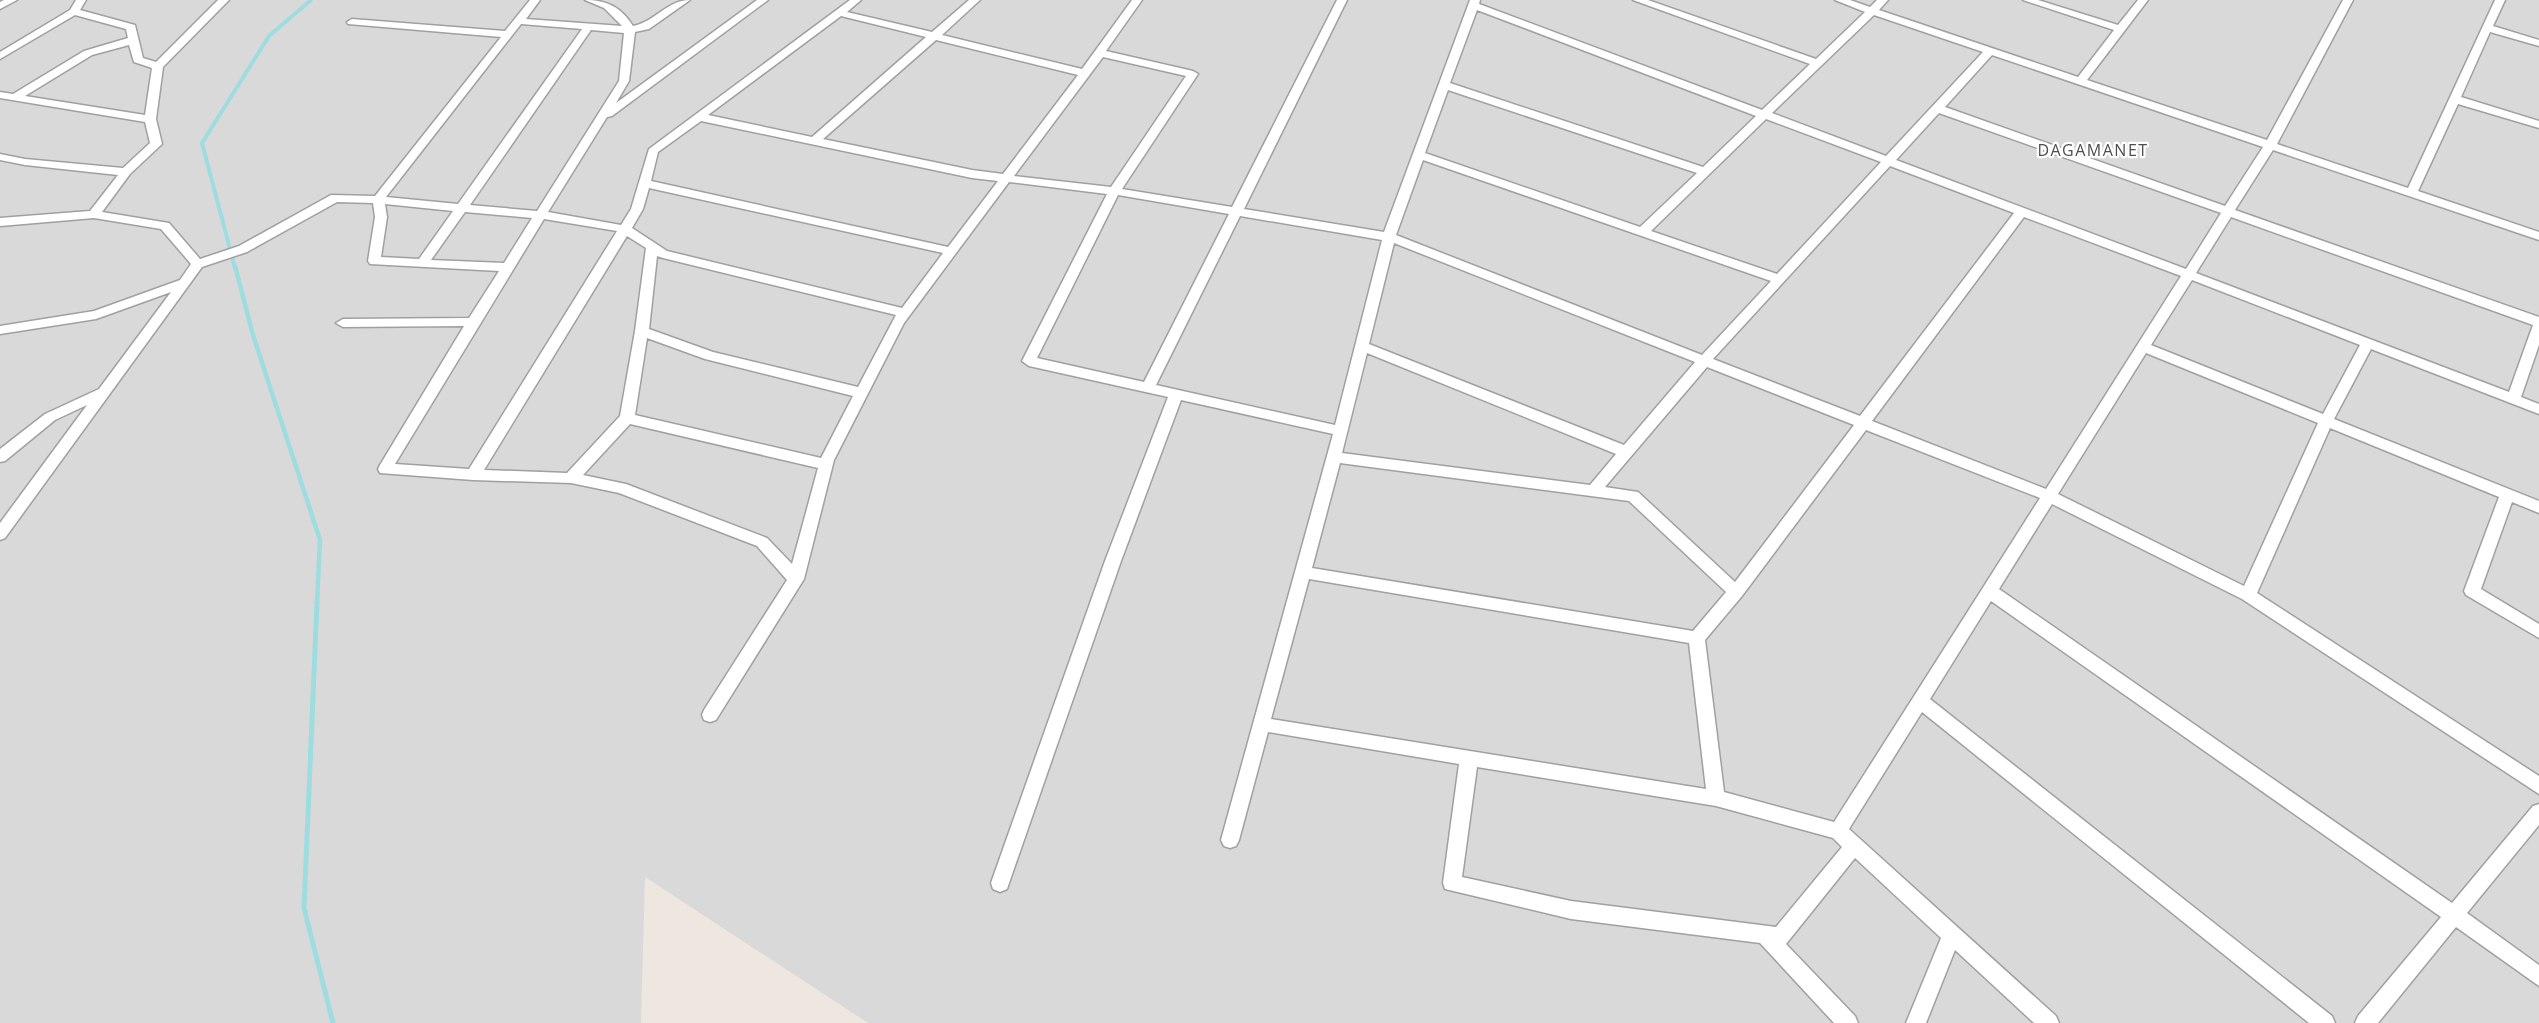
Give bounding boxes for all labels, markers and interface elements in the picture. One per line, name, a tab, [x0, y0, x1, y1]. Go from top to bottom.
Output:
district label: DAGAMANET	[2037, 139, 2149, 161]

